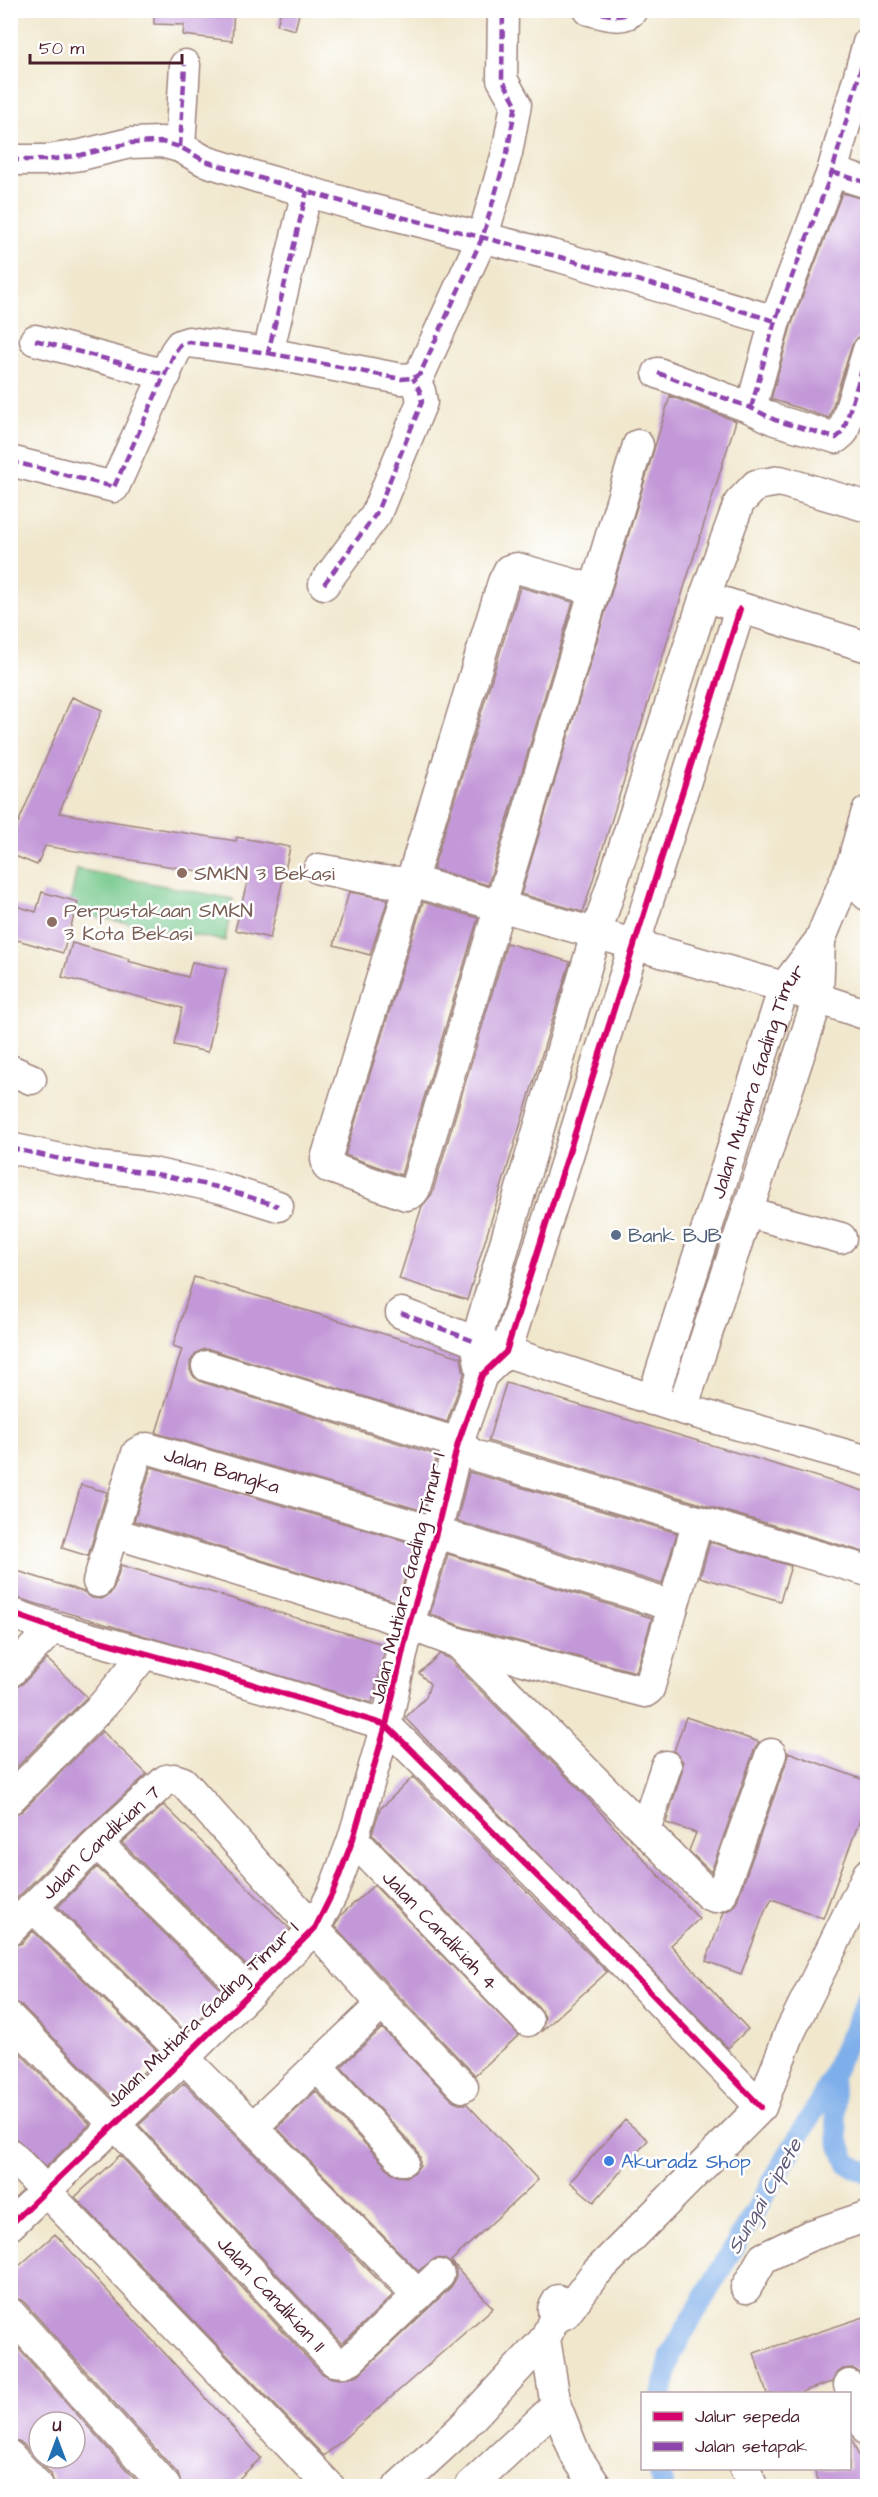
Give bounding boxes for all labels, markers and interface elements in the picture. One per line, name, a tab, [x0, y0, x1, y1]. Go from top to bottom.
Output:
scale bar	[30, 27, 182, 65]
text: 50 m	[39, 36, 84, 61]
place label: SMKN 3 Bekasi	[194, 860, 335, 888]
marker: SMKN 3 Bekasi	[175, 866, 189, 880]
place label: Perpustakaan SMKN 3 Kota Bekasi	[64, 897, 253, 948]
marker: Perpustakaan SMKN 3 Kota Bekasi	[45, 915, 59, 929]
street label: Jalan Mutiara Gading Timur	[704, 958, 812, 1202]
place label: Bank BJB	[628, 1222, 722, 1250]
marker: Bank BJB	[609, 1228, 623, 1242]
street label: Jalan Bangka	[160, 1441, 283, 1501]
street label: Jalan Mutiara Gading Timur I	[363, 1450, 454, 1707]
street label: Jalan Candikian 7	[35, 1779, 167, 1907]
street label: Jalan Candikiah 4	[375, 1864, 504, 1997]
street label: Jalan Mutiara Gading Timur I	[100, 1915, 306, 2115]
water label: Sungai Cipete	[720, 2132, 811, 2260]
place label: Akuradz Shop	[621, 2148, 751, 2176]
marker: Akuradz Shop	[602, 2154, 616, 2168]
street label: Jalan Candikian 11	[210, 2230, 332, 2359]
legend	[641, 2392, 851, 2470]
text: Jalur sepeda	[695, 2404, 800, 2429]
north arrow	[27, 2410, 87, 2470]
text: U	[53, 2415, 62, 2437]
text: Jalan setapak	[695, 2434, 807, 2459]

